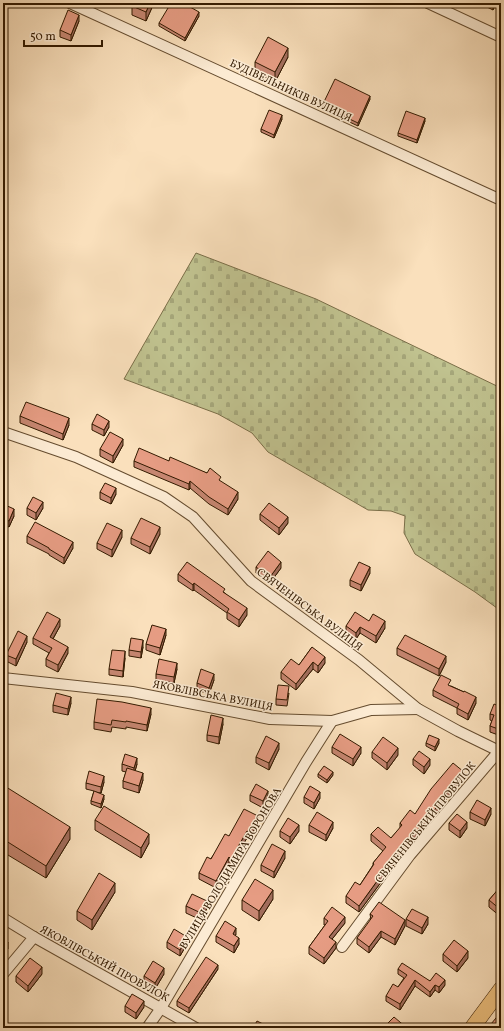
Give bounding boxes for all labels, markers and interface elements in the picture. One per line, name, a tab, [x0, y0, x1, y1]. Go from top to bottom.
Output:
scale bar	[24, 22, 102, 48]
text: 50 m	[30, 29, 56, 45]
street label: БУДІВЕЛЬНИКІВ ВУЛИЦЯ	[227, 56, 354, 126]
street label: СВЯЧЕНІВСЬКА ВУЛИЦЯ	[253, 565, 365, 655]
street label: ЯКОВЛІВСЬКА ВУЛИЦЯ	[151, 677, 274, 716]
street label: СВЯЧЕНІВСЬКИЙ ПРОВУЛОК	[372, 759, 480, 887]
street label: ВУЛИЦЯ ВОЛОДИМИРА ВОРОНОВА	[177, 785, 286, 953]
street label: ЯКОВЛІВСЬКИЙ ПРОВУЛОК	[37, 923, 172, 1006]

